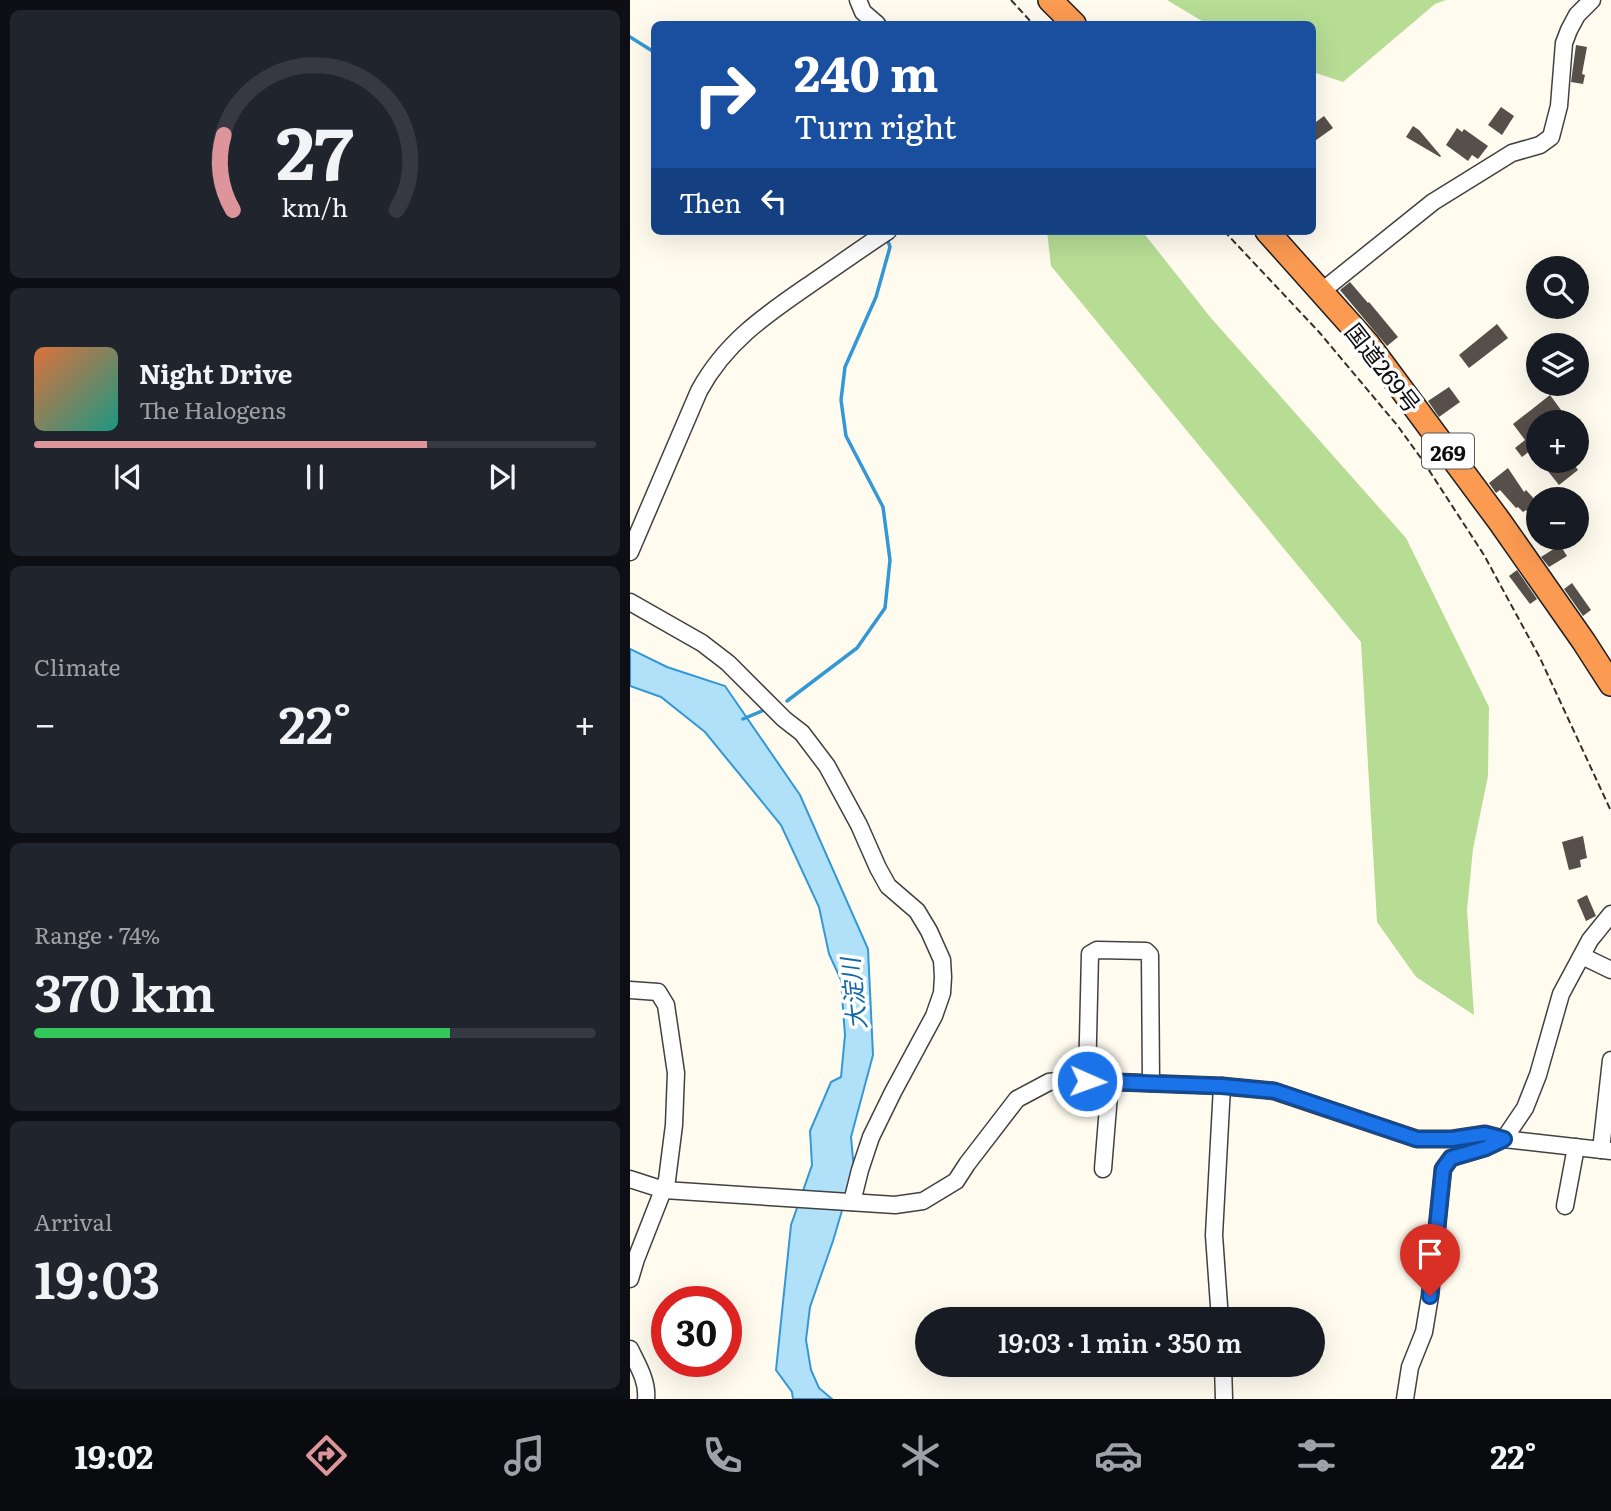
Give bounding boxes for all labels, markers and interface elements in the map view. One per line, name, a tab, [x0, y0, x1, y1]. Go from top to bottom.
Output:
text: 240 m	[794, 34, 939, 107]
icon: right	[679, 49, 770, 140]
text: 27	[276, 94, 354, 202]
text: Turn right	[794, 101, 956, 149]
text: Then	[679, 182, 741, 221]
icon: left	[755, 182, 793, 220]
text: km/h	[282, 188, 348, 225]
map controls	[1526, 256, 1589, 550]
button: search	[1526, 256, 1589, 319]
street label: 国道269号	[1338, 315, 1430, 419]
button: layers	[1526, 333, 1589, 396]
text: Night Drive	[139, 353, 293, 392]
text: The Halogens	[139, 392, 286, 426]
button: +	[1526, 410, 1589, 473]
road number: 269	[1422, 434, 1474, 468]
icon: previous	[109, 458, 147, 496]
icon: pause	[296, 458, 334, 496]
icon: next	[483, 458, 521, 496]
button: −	[1526, 487, 1589, 550]
text: Climate	[34, 649, 120, 683]
text: 22°	[278, 683, 352, 760]
text: −	[34, 693, 56, 750]
text: +	[574, 693, 596, 750]
text: Range · 74%	[34, 917, 160, 951]
text: 370 km	[34, 951, 215, 1028]
water label: 大淀川	[831, 953, 873, 1032]
position arrow	[1050, 1044, 1124, 1118]
text: Arrival	[34, 1204, 113, 1238]
pin	[1400, 1224, 1460, 1296]
icon: arrive	[1411, 1235, 1449, 1273]
text: 19:03	[34, 1238, 160, 1315]
speed limit sign: 30	[651, 1286, 742, 1377]
text: 19:03 · 1 min · 350 m	[998, 1322, 1242, 1361]
text: 19:02	[75, 1431, 153, 1479]
icon: directions	[302, 1431, 351, 1480]
icon: music	[500, 1431, 549, 1480]
icon: phone	[698, 1431, 747, 1480]
icon: climate	[896, 1431, 945, 1480]
icon: car	[1094, 1431, 1143, 1480]
icon: filters	[1292, 1431, 1341, 1480]
text: 22°	[1490, 1431, 1536, 1479]

